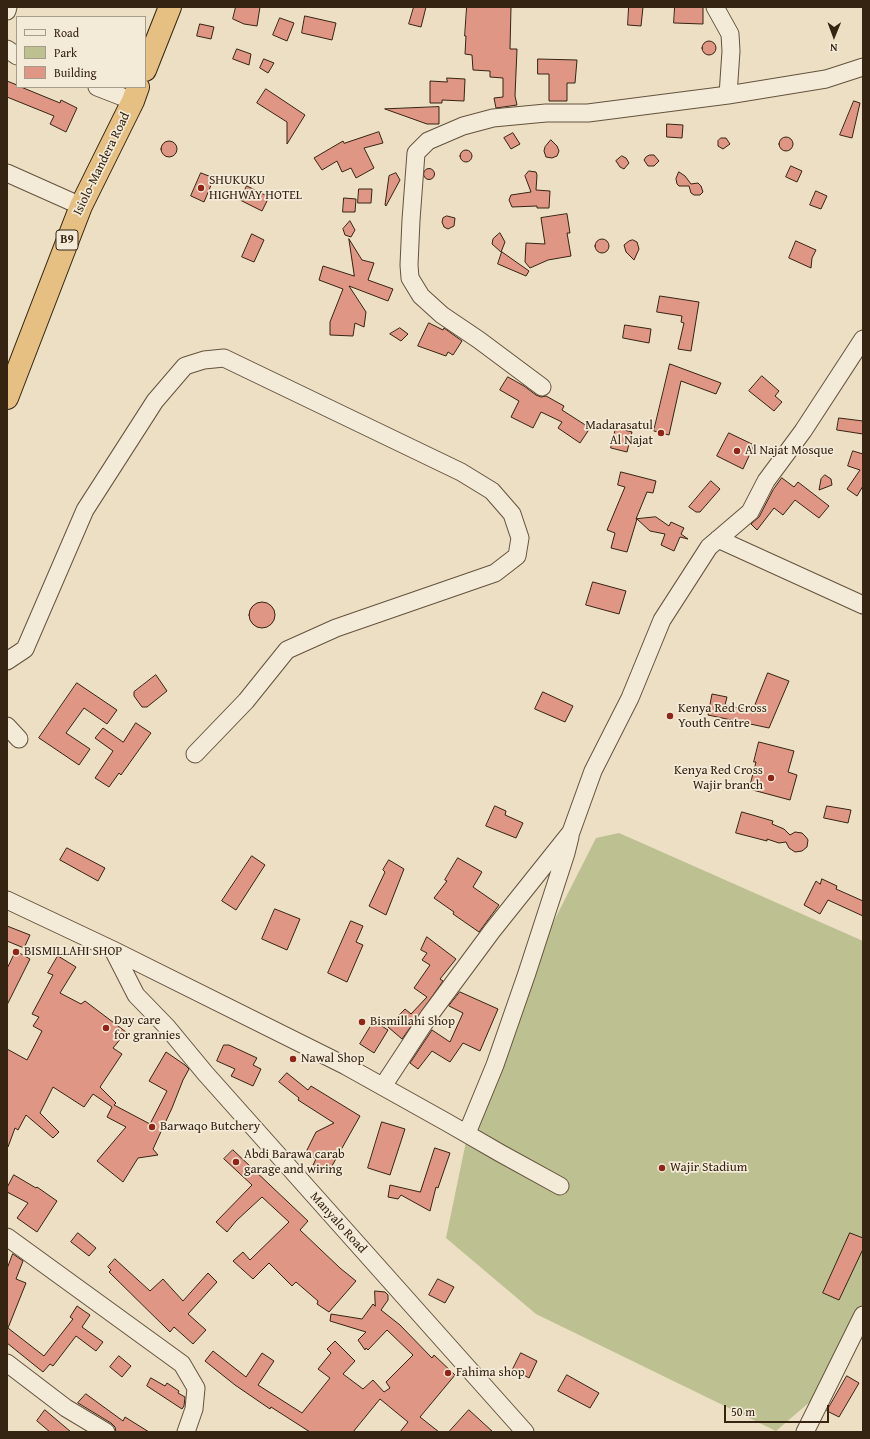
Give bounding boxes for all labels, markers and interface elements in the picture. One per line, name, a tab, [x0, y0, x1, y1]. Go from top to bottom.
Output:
legend	[16, 16, 146, 88]
north arrow	[814, 16, 854, 56]
text: Road	[54, 24, 79, 41]
text: N	[830, 40, 838, 56]
text: Park	[54, 44, 77, 61]
text: Building	[54, 64, 97, 81]
street label: Isiolo-Mandera Road	[70, 110, 134, 218]
place label: SHUKUKU HIGHWAY HOTEL	[209, 173, 302, 204]
marker: SHUKUKU HIGHWAY HOTEL	[196, 183, 206, 193]
road number: B9	[56, 230, 78, 250]
place label: Madarasatul Al Najat	[585, 418, 653, 449]
marker: Madarasatul Al Najat	[656, 428, 666, 438]
place label: Al Najat Mosque	[745, 443, 834, 459]
marker: Al Najat Mosque	[732, 446, 742, 456]
place label: Kenya Red Cross Youth Centre	[678, 701, 767, 732]
marker: Kenya Red Cross Youth Centre	[665, 711, 675, 721]
place label: Kenya Red Cross Wajir branch	[674, 763, 763, 794]
marker: Kenya Red Cross Wajir branch	[766, 773, 776, 783]
place label: BISMILLAHI SHOP	[24, 944, 122, 960]
marker: BISMILLAHI SHOP	[11, 947, 21, 957]
place label: Day care for grannies	[114, 1013, 180, 1044]
place label: Bismillahi Shop	[370, 1014, 455, 1030]
marker: Bismillahi Shop	[357, 1017, 367, 1027]
marker: Day care for grannies	[101, 1023, 111, 1033]
place label: Nawal Shop	[301, 1051, 364, 1067]
marker: Nawal Shop	[288, 1054, 298, 1064]
place label: Barwaqo Butchery	[160, 1119, 260, 1135]
marker: Barwaqo Butchery	[147, 1122, 157, 1132]
place label: Abdi Barawa carab garage and wiring	[244, 1147, 345, 1178]
marker: Abdi Barawa carab garage and wiring	[231, 1157, 241, 1167]
place label: Wajir Stadium	[670, 1160, 747, 1176]
marker: Wajir Stadium	[657, 1163, 667, 1173]
street label: Manyalo Road	[306, 1189, 370, 1257]
place label: Fahima shop	[456, 1365, 525, 1381]
marker: Fahima shop	[443, 1368, 453, 1378]
scale bar	[726, 1397, 831, 1423]
text: 50 m	[731, 1403, 755, 1420]

